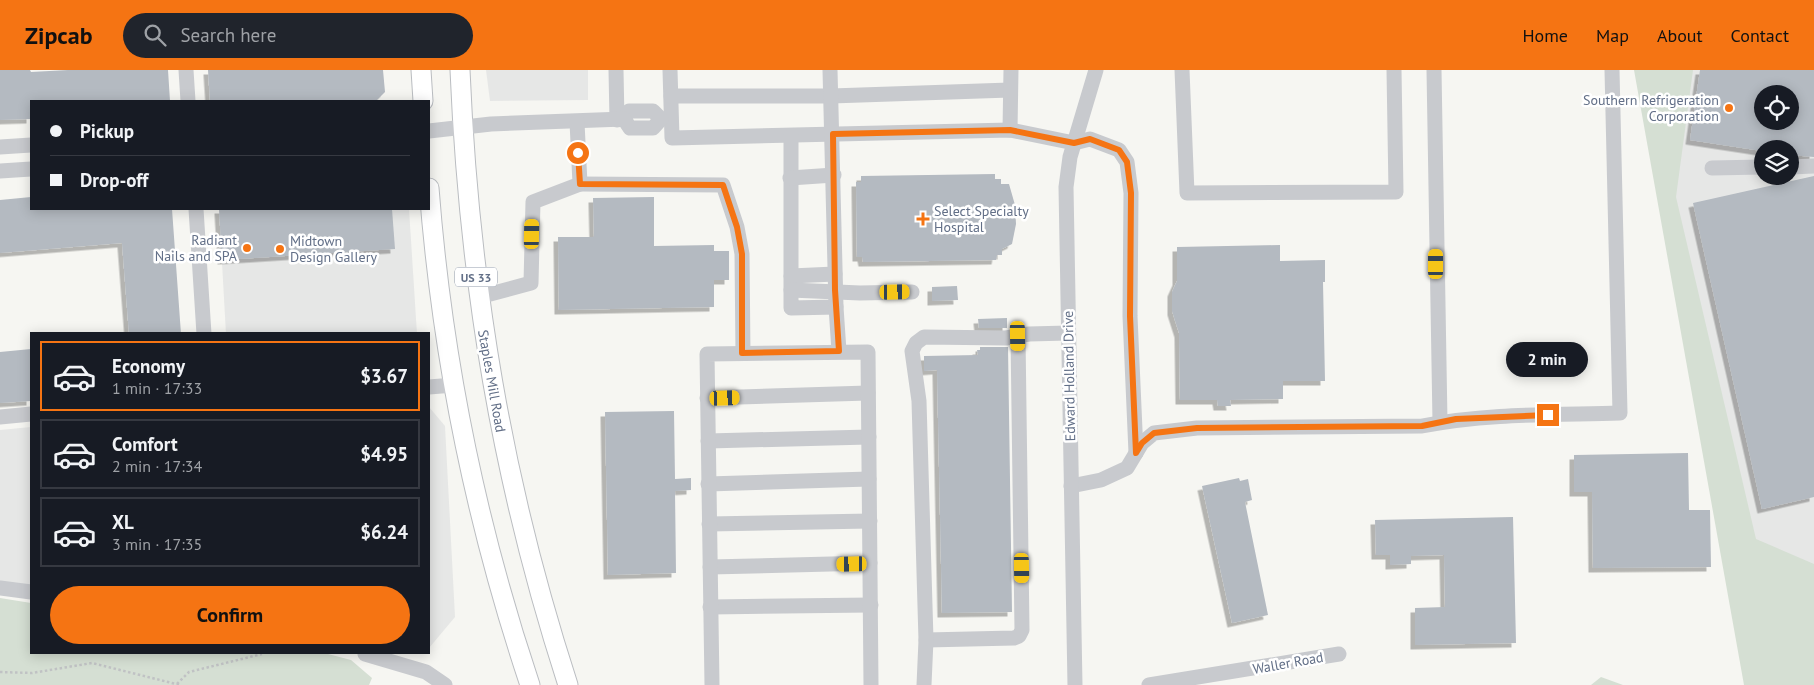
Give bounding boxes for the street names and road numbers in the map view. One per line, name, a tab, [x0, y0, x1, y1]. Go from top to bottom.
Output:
road number: US 33	[455, 268, 497, 286]
street label: Edward Holland Drive	[1059, 311, 1079, 441]
street label: Staples Mill Road	[474, 328, 510, 434]
street label: Waller Road	[1251, 648, 1325, 678]

